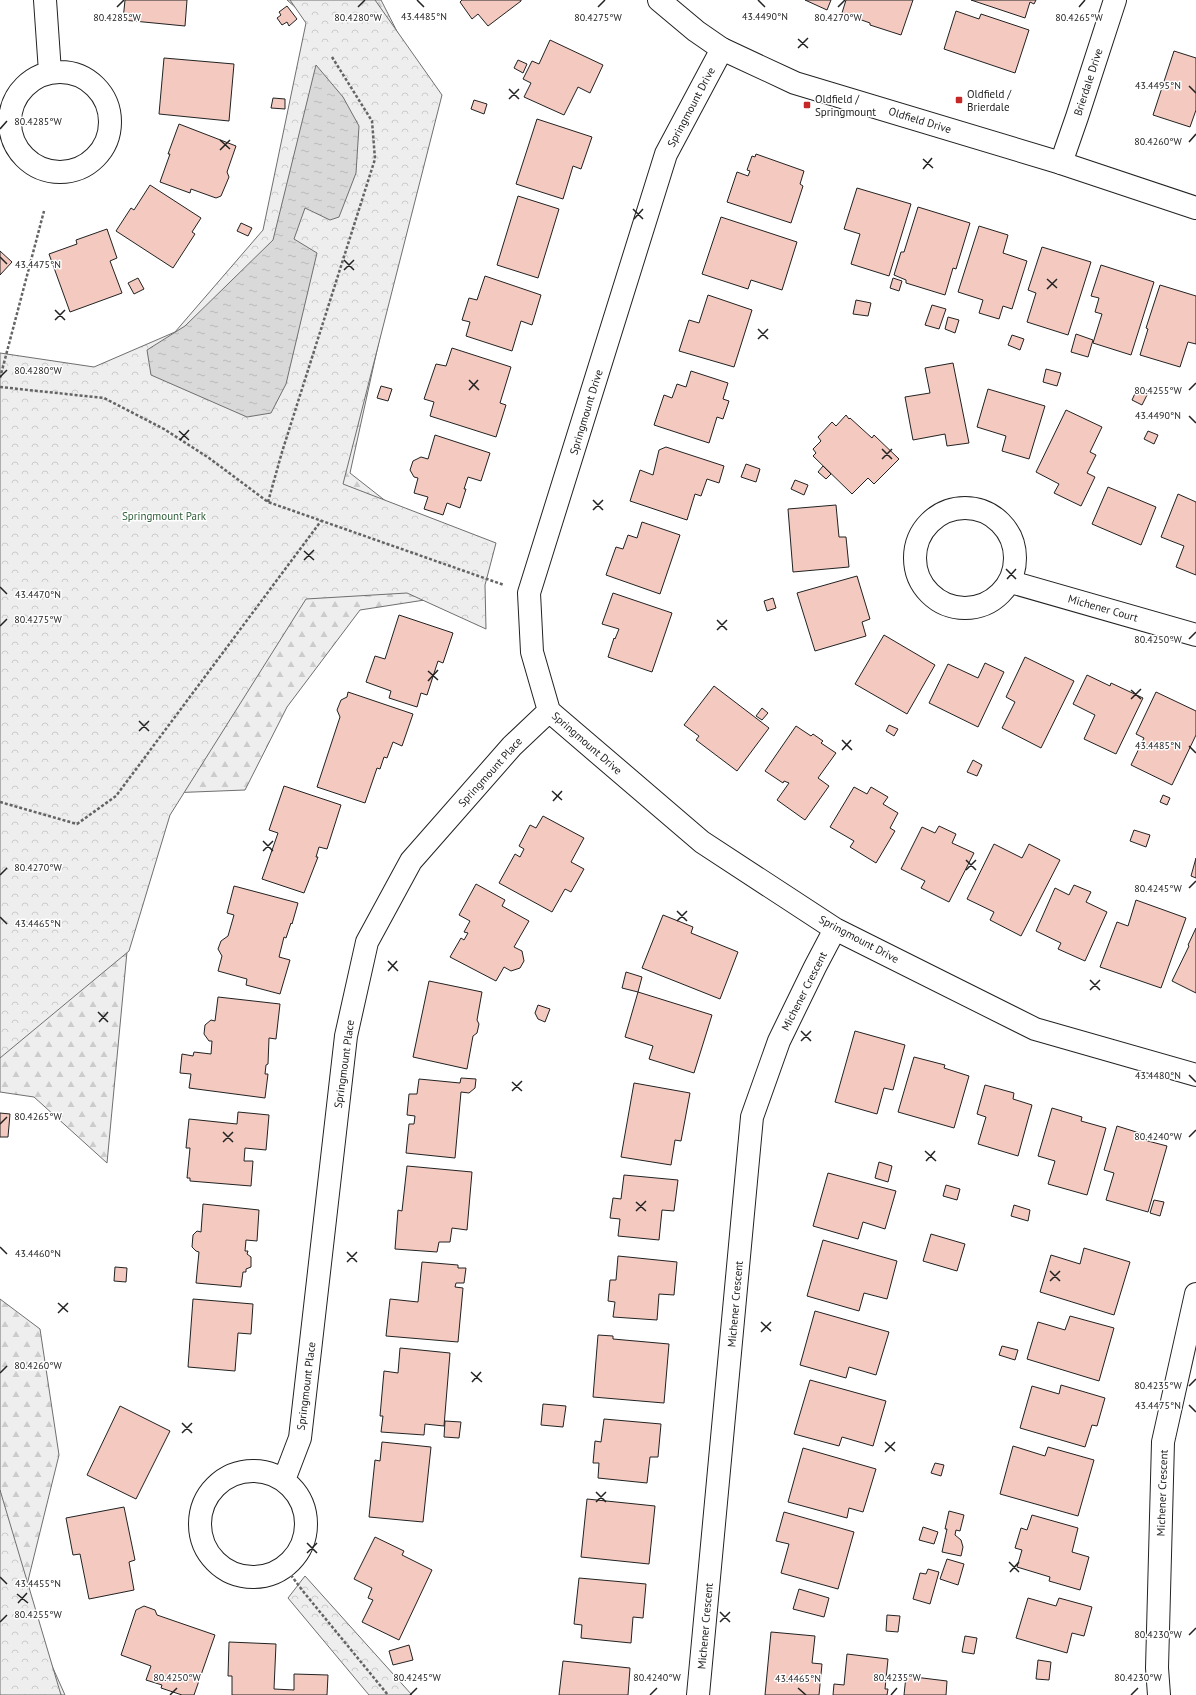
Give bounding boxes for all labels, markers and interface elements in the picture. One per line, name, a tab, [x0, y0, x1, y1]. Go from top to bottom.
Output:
text: 43.4485°N	[401, 10, 447, 23]
text: 43.4490°N	[742, 10, 788, 23]
text: 80.4285°W	[93, 11, 141, 24]
text: 80.4280°W	[334, 11, 382, 24]
text: 80.4275°W	[574, 11, 622, 24]
text: 80.4270°W	[814, 11, 862, 24]
text: 80.4265°W	[1055, 11, 1103, 24]
street label: Brierdale Drive	[1070, 46, 1106, 118]
street label: Springmount Drive	[664, 64, 718, 149]
text: 43.4495°N	[1135, 79, 1181, 92]
place label: Oldfield / Brierdale	[967, 87, 1012, 114]
place label: Oldfield / Springmount	[815, 92, 876, 119]
marker: Oldfield / Brierdale	[954, 95, 964, 105]
marker: Oldfield / Springmount	[802, 100, 812, 110]
street label: Oldfield Drive	[887, 104, 953, 136]
text: 80.4285°W	[14, 115, 62, 128]
text: 80.4260°W	[1134, 135, 1182, 148]
text: 43.4475°N	[15, 258, 61, 271]
text: 80.4280°W	[14, 364, 62, 377]
street label: Springmount Drive	[566, 367, 606, 456]
text: 80.4255°W	[1134, 384, 1182, 397]
text: 43.4490°N	[1135, 409, 1181, 422]
park label: Springmount Park	[122, 509, 207, 523]
text: 43.4470°N	[15, 588, 61, 601]
street label: Michener Court	[1066, 591, 1140, 625]
text: 80.4275°W	[14, 613, 62, 626]
text: 80.4250°W	[1134, 633, 1182, 646]
street label: Springmount Drive	[549, 709, 625, 778]
street label: Springmount Place	[455, 734, 525, 810]
text: 43.4485°N	[1135, 739, 1181, 752]
text: 80.4270°W	[14, 861, 62, 874]
text: 80.4245°W	[1134, 882, 1182, 895]
street label: Springmount Drive	[817, 912, 902, 966]
text: 43.4465°N	[15, 917, 61, 930]
street label: Michener Crescent	[778, 949, 830, 1033]
street label: Springmount Place	[331, 1019, 357, 1109]
text: 43.4480°N	[1135, 1069, 1181, 1082]
text: 80.4265°W	[14, 1110, 62, 1123]
text: 80.4240°W	[1134, 1130, 1182, 1143]
text: 43.4460°N	[15, 1247, 61, 1260]
street label: Michener Crescent	[724, 1260, 746, 1348]
street label: Springmount Place	[294, 1341, 318, 1431]
text: 80.4260°W	[14, 1359, 62, 1372]
text: 80.4235°W	[1134, 1379, 1182, 1392]
text: 43.4475°N	[1135, 1399, 1181, 1412]
street label: Michener Crescent	[1153, 1449, 1171, 1537]
text: 43.4455°N	[15, 1577, 61, 1590]
street label: Michener Crescent	[694, 1582, 716, 1670]
text: 80.4255°W	[14, 1608, 62, 1621]
text: 80.4230°W	[1134, 1628, 1182, 1641]
text: 80.4250°W	[153, 1671, 201, 1684]
text: 80.4245°W	[393, 1671, 441, 1684]
text: 80.4240°W	[633, 1671, 681, 1684]
text: 80.4235°W	[873, 1671, 921, 1684]
text: 80.4230°W	[1114, 1671, 1162, 1684]
text: 43.4465°N	[775, 1672, 821, 1685]

